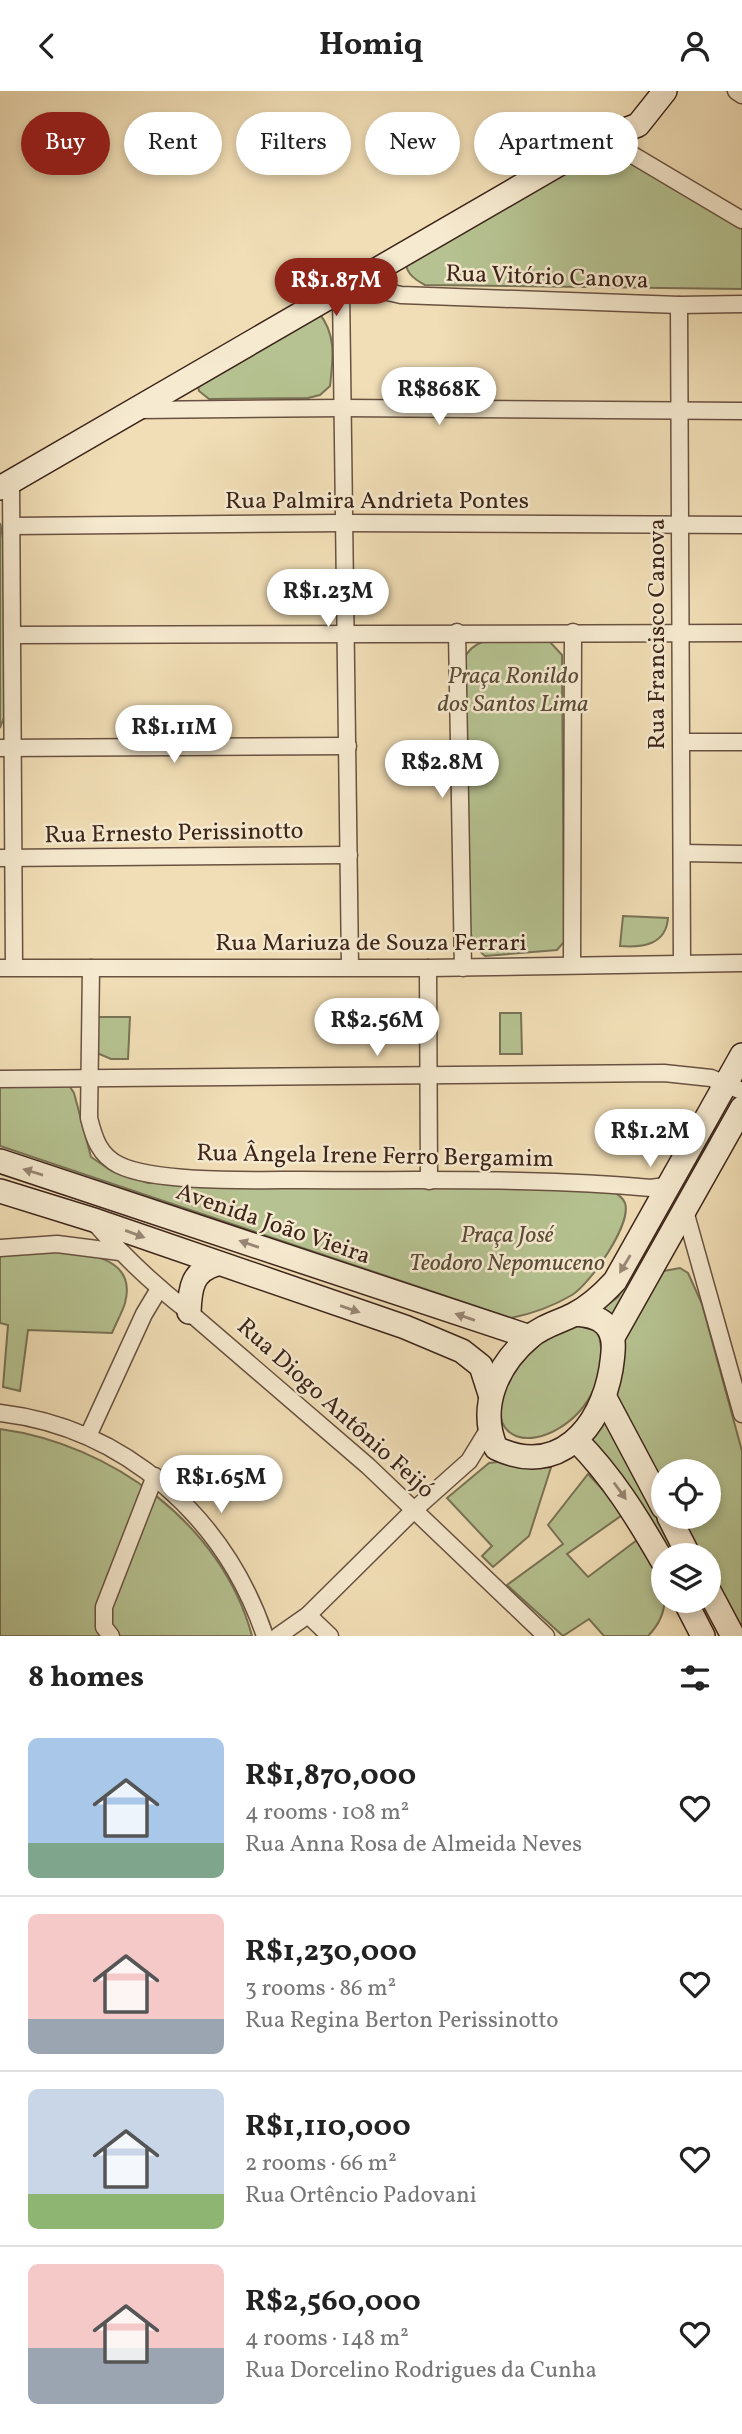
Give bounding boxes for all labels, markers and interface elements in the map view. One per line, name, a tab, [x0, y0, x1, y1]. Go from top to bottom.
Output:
text: Homiq	[319, 24, 423, 68]
icon: back	[28, 27, 66, 65]
icon: person	[676, 27, 714, 65]
chip: Buy	[21, 112, 110, 175]
chip: Rent	[124, 112, 222, 175]
chip: Filters	[236, 112, 351, 175]
chip: New	[365, 112, 460, 175]
chip: Apartment	[474, 112, 638, 175]
street label: Rua Vitório Canova	[445, 257, 649, 299]
pin: R$1.87M	[271, 259, 401, 318]
text: R$1.87M	[291, 265, 381, 297]
pin: R$868K	[382, 367, 496, 427]
text: R$868K	[397, 374, 481, 406]
street label: Rua Palmira Andrieta Pontes	[225, 485, 529, 519]
street label: Rua Francisco Canova	[641, 518, 675, 750]
pin: R$1.23M	[263, 569, 393, 629]
text: R$1.23M	[283, 576, 373, 608]
park label: Praça Ronildo dos Santos Lima	[437, 660, 589, 722]
pin: R$1.11M	[109, 705, 239, 765]
text: R$1.11M	[131, 712, 217, 744]
pin: R$2.8M	[385, 741, 499, 800]
text: R$2.8M	[401, 747, 483, 779]
street label: Rua Ernesto Perissinotto	[44, 815, 304, 853]
street label: Rua Mariuza de Souza Ferrari	[215, 927, 527, 961]
pin: R$2.56M	[312, 999, 442, 1058]
text: R$2.56M	[330, 1005, 424, 1037]
pin: R$1.2M	[593, 1109, 707, 1169]
text: R$1.2M	[611, 1116, 689, 1148]
street label: Rua Ângela Irene Ferro Bergamim	[196, 1137, 554, 1177]
one-way arrow	[23, 1166, 44, 1176]
street label: Avenida João Vieira	[171, 1176, 375, 1274]
park label: Praça José Teodoro Nepomuceno	[409, 1219, 605, 1281]
one-way arrow	[124, 1229, 145, 1240]
one-way arrow	[239, 1238, 260, 1249]
one-way arrow	[619, 1254, 632, 1273]
one-way arrow	[340, 1304, 361, 1314]
street label: Rua Diogo Antônio Feijó	[229, 1311, 441, 1507]
one-way arrow	[454, 1311, 475, 1322]
pin: R$1.65M	[156, 1455, 286, 1515]
map controls	[651, 1459, 721, 1613]
button: locate	[651, 1459, 721, 1529]
text: R$1.65M	[176, 1462, 266, 1494]
one-way arrow	[613, 1482, 627, 1500]
button: layers	[651, 1543, 721, 1613]
text: 8 homes	[28, 1657, 144, 1699]
icon: filters	[676, 1659, 714, 1697]
text: R$1,870,000	[245, 1755, 416, 1797]
icon: home	[84, 1766, 168, 1850]
icon: heart	[676, 1789, 714, 1827]
text: 4 rooms · 108 m²	[245, 1797, 409, 1829]
text: Rua Anna Rosa de Almeida Neves	[245, 1829, 582, 1861]
text: R$1,230,000	[245, 1931, 417, 1973]
icon: home	[84, 1942, 168, 2026]
icon: heart	[676, 1965, 714, 2003]
text: 3 rooms · 86 m²	[245, 1973, 396, 2005]
text: Rua Regina Berton Perissinotto	[245, 2005, 559, 2037]
text: R$1,110,000	[245, 2106, 411, 2148]
icon: home	[84, 2117, 168, 2201]
icon: heart	[676, 2140, 714, 2178]
text: 2 rooms · 66 m²	[245, 2148, 397, 2180]
text: Rua Ortêncio Padovani	[245, 2180, 477, 2212]
text: R$2,560,000	[245, 2281, 421, 2323]
icon: home	[84, 2292, 168, 2376]
icon: heart	[676, 2315, 714, 2353]
text: 4 rooms · 148 m²	[245, 2323, 409, 2355]
text: Rua Dorcelino Rodrigues da Cunha	[245, 2355, 597, 2387]

